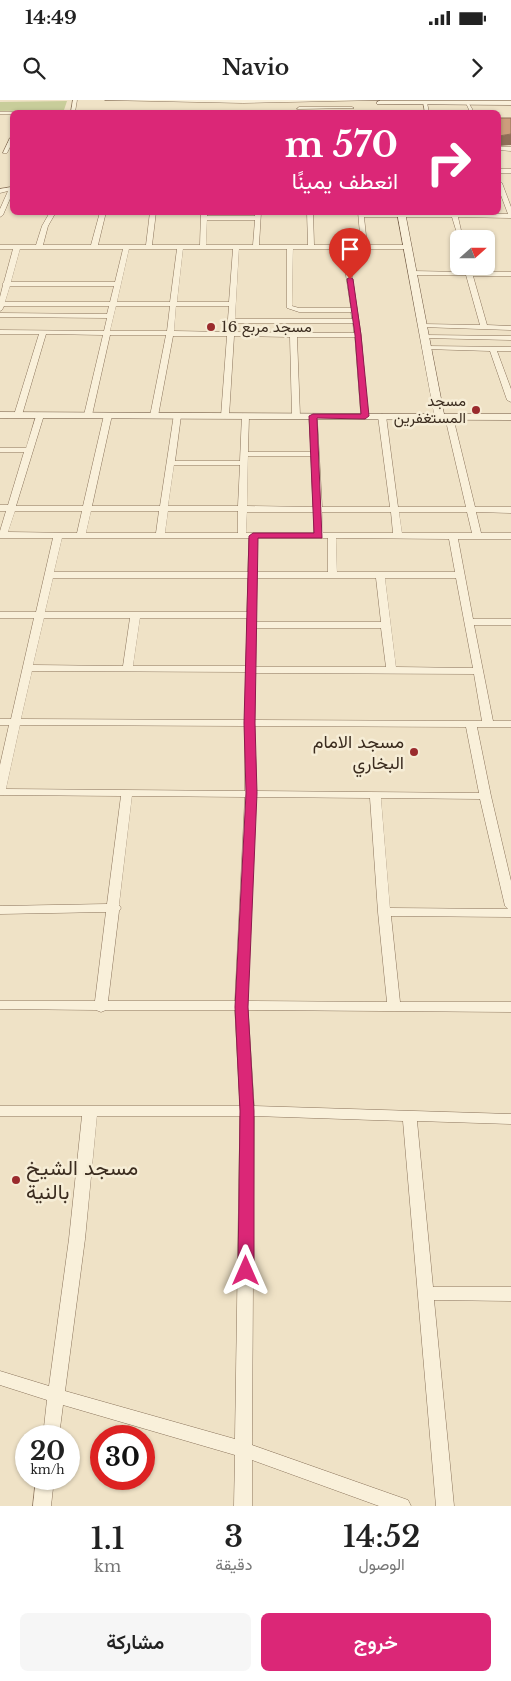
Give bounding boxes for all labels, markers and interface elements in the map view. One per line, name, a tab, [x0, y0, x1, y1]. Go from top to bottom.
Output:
text: 14:49	[25, 6, 77, 29]
icon: search	[20, 54, 48, 82]
text: Navio	[222, 54, 289, 81]
icon: forward	[463, 54, 491, 82]
text: 570 m	[285, 123, 398, 166]
icon: right	[416, 130, 481, 195]
text: انعطف يمينًا	[292, 168, 398, 195]
pin	[329, 228, 371, 279]
north arrow	[450, 230, 495, 275]
map controls	[450, 230, 495, 275]
icon: arrive	[336, 235, 364, 263]
place label: مسجد مربع 16	[221, 317, 312, 338]
marker: مسجد مربع 16	[205, 321, 217, 333]
place label: مسجد المستغفرين	[394, 391, 466, 428]
marker: مسجد المستغفرين	[470, 404, 482, 416]
place label: مسجد الامام البخاري	[313, 731, 404, 778]
marker: مسجد الامام البخاري	[408, 746, 420, 758]
place label: مسجد الشيخ بالنية	[26, 1155, 138, 1205]
marker: مسجد الشيخ بالنية	[10, 1174, 22, 1186]
position arrow	[219, 1244, 271, 1296]
speed limit sign: 30	[90, 1425, 155, 1490]
text: 20	[30, 1436, 65, 1467]
text: km/h	[30, 1462, 65, 1477]
text: 3	[224, 1518, 243, 1555]
text: 14:52	[343, 1518, 420, 1555]
text: 1.1	[91, 1520, 125, 1557]
text: دقيقة	[215, 1554, 252, 1574]
text: الوصول	[359, 1554, 405, 1574]
text: km	[94, 1556, 121, 1576]
button: مشاركة	[20, 1613, 251, 1671]
button: خروج	[261, 1613, 491, 1671]

